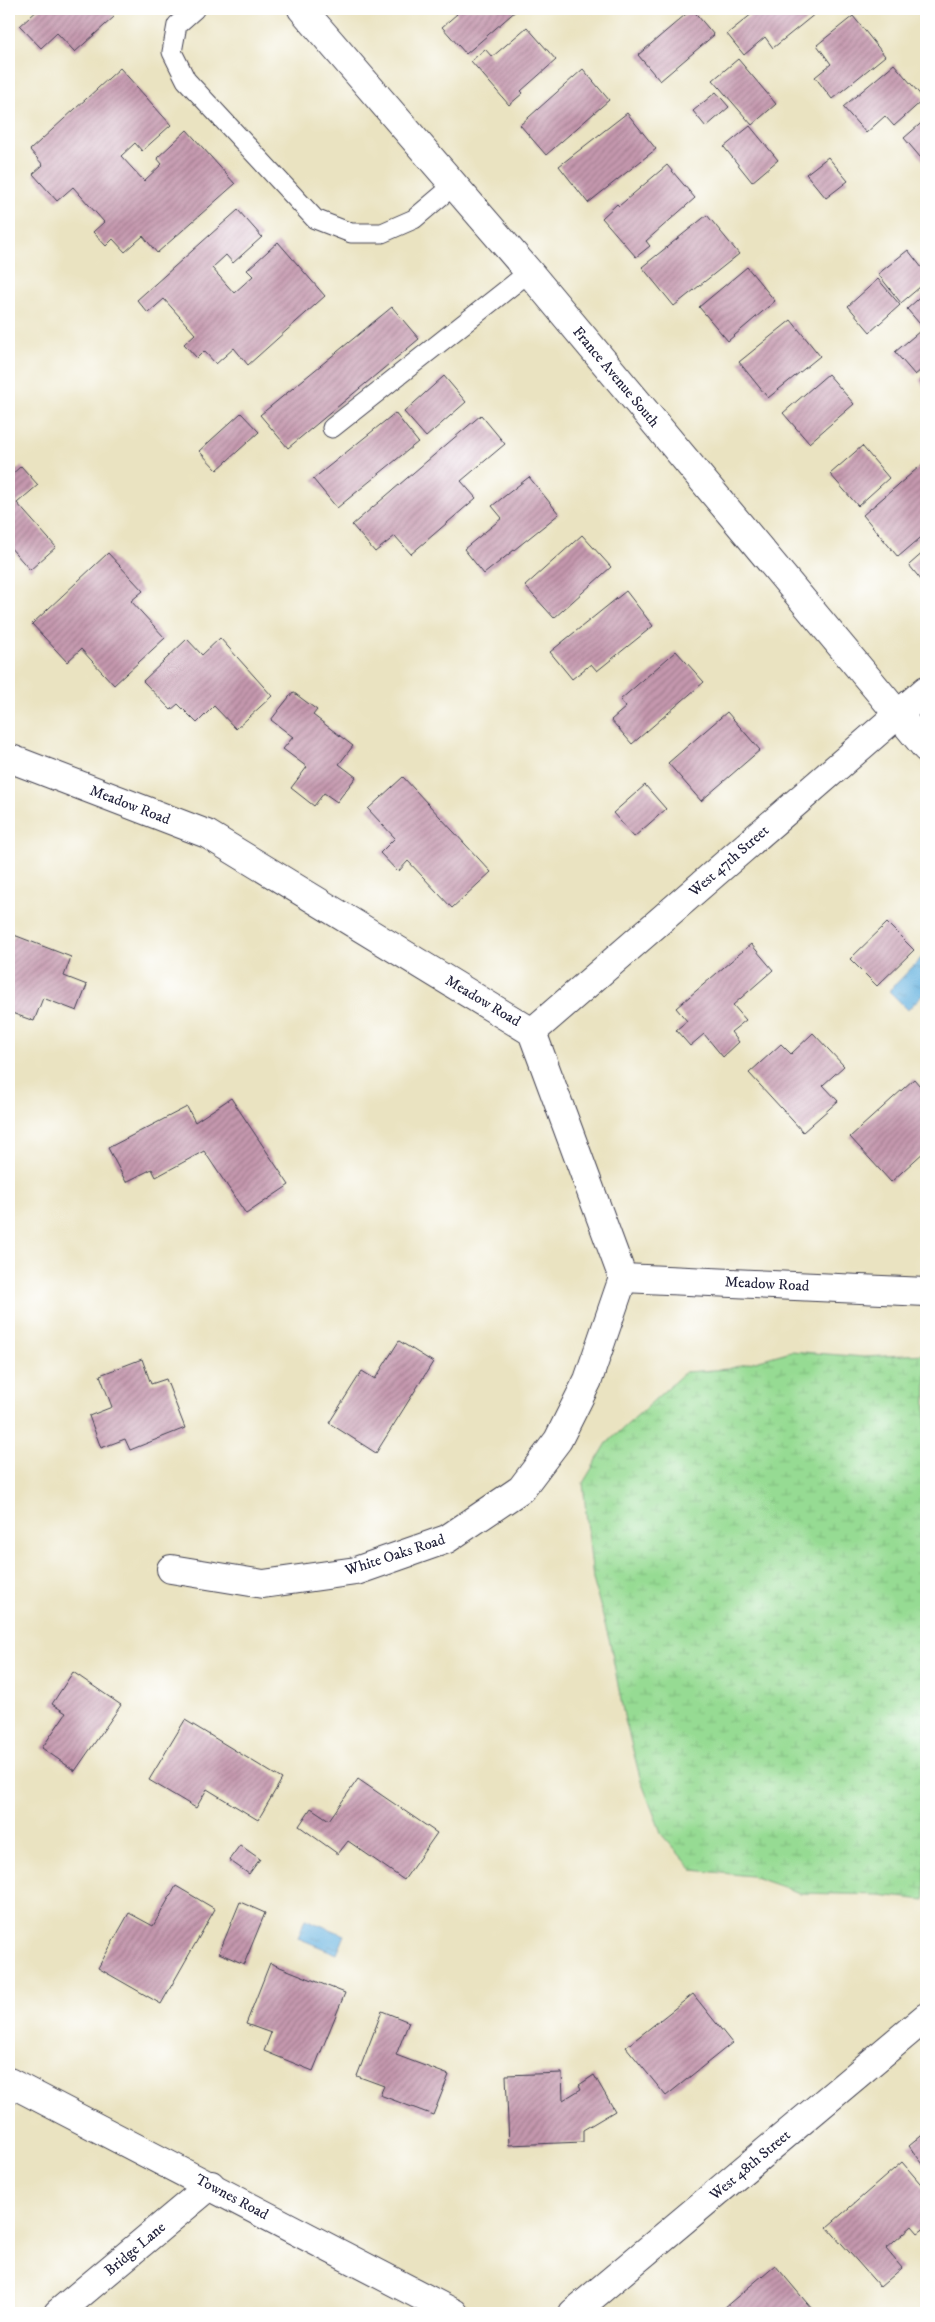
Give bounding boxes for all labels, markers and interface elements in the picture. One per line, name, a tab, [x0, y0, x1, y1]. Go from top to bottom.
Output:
street label: France Avenue South	[568, 323, 664, 431]
street label: Meadow Road	[87, 781, 173, 829]
street label: West 47th Street	[684, 821, 773, 902]
street label: Meadow Road	[442, 971, 525, 1031]
street label: Meadow Road	[724, 1272, 810, 1296]
street label: White Oaks Road	[342, 1530, 448, 1580]
street label: West 48th Street	[705, 2126, 794, 2205]
street label: Townes Road	[192, 2170, 272, 2224]
street label: Bridge Lane	[100, 2218, 170, 2280]

